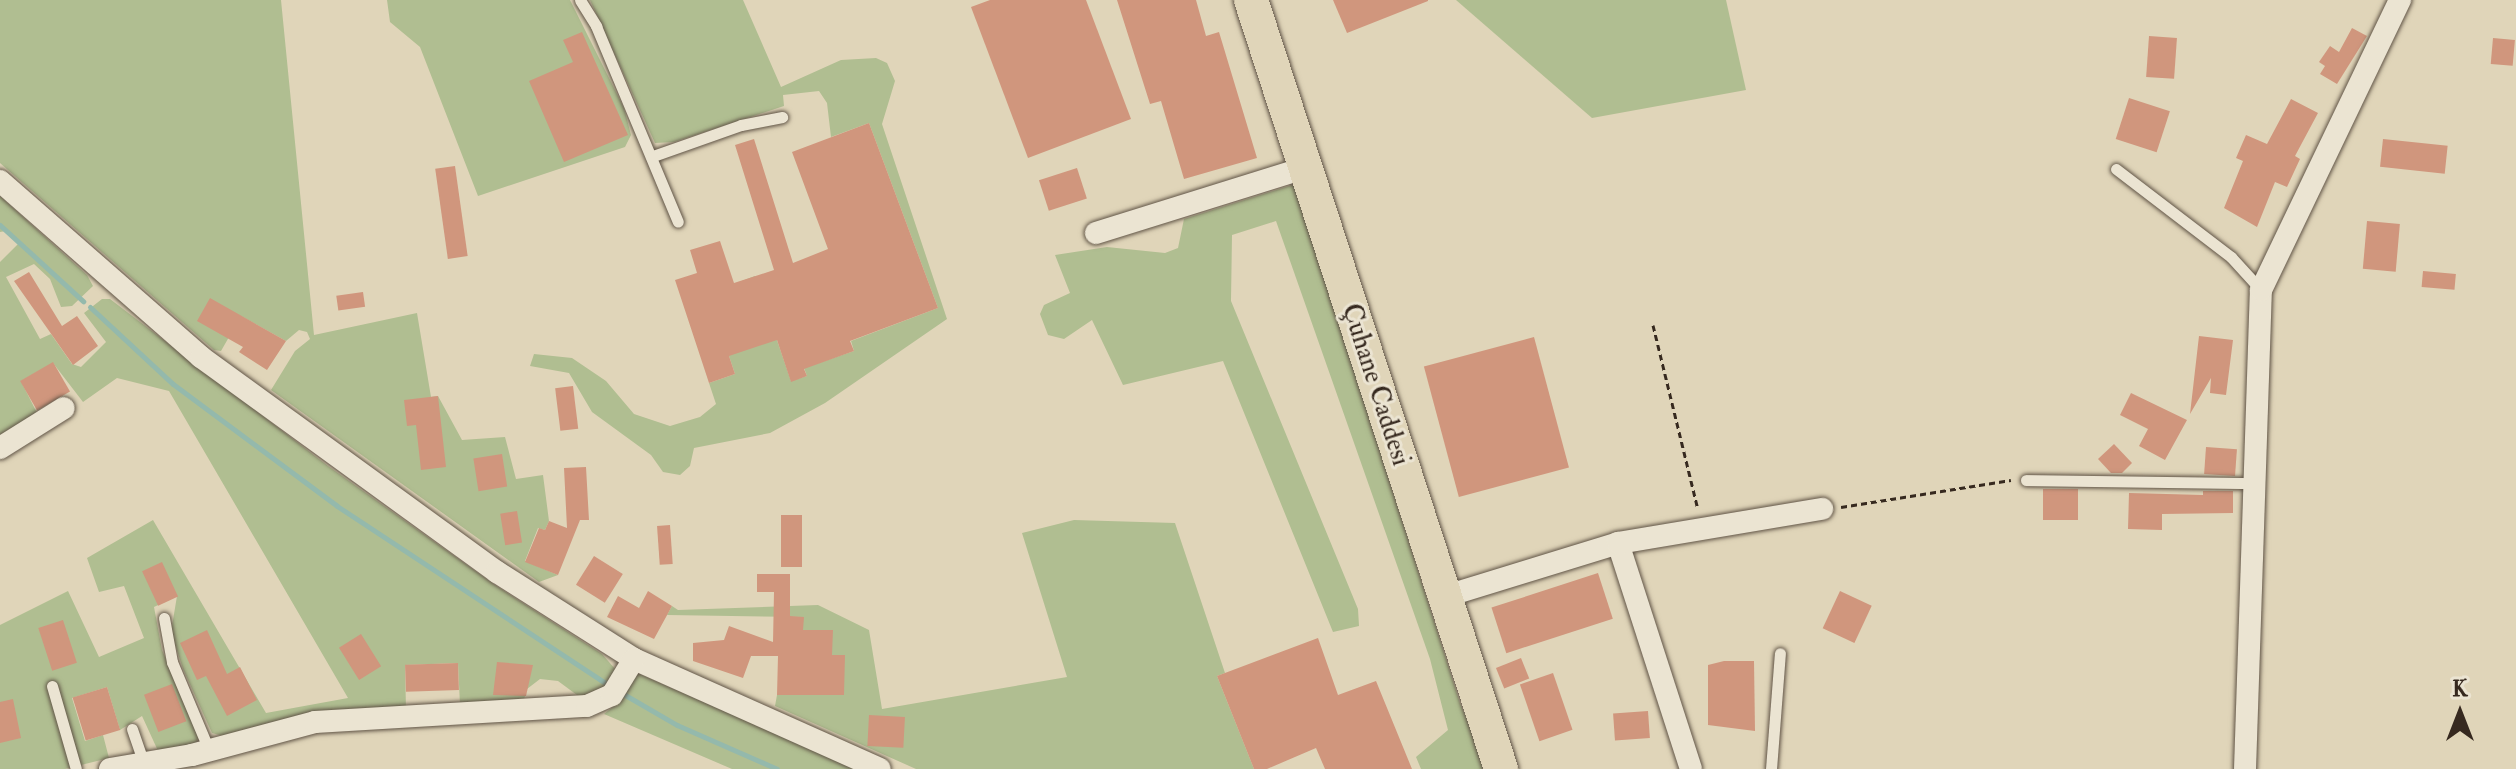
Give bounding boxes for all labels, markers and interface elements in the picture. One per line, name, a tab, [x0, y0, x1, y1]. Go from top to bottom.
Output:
street label: Çuhane Caddesi	[1334, 300, 1416, 470]
north arrow	[2420, 673, 2500, 753]
text: K	[2452, 675, 2468, 703]

